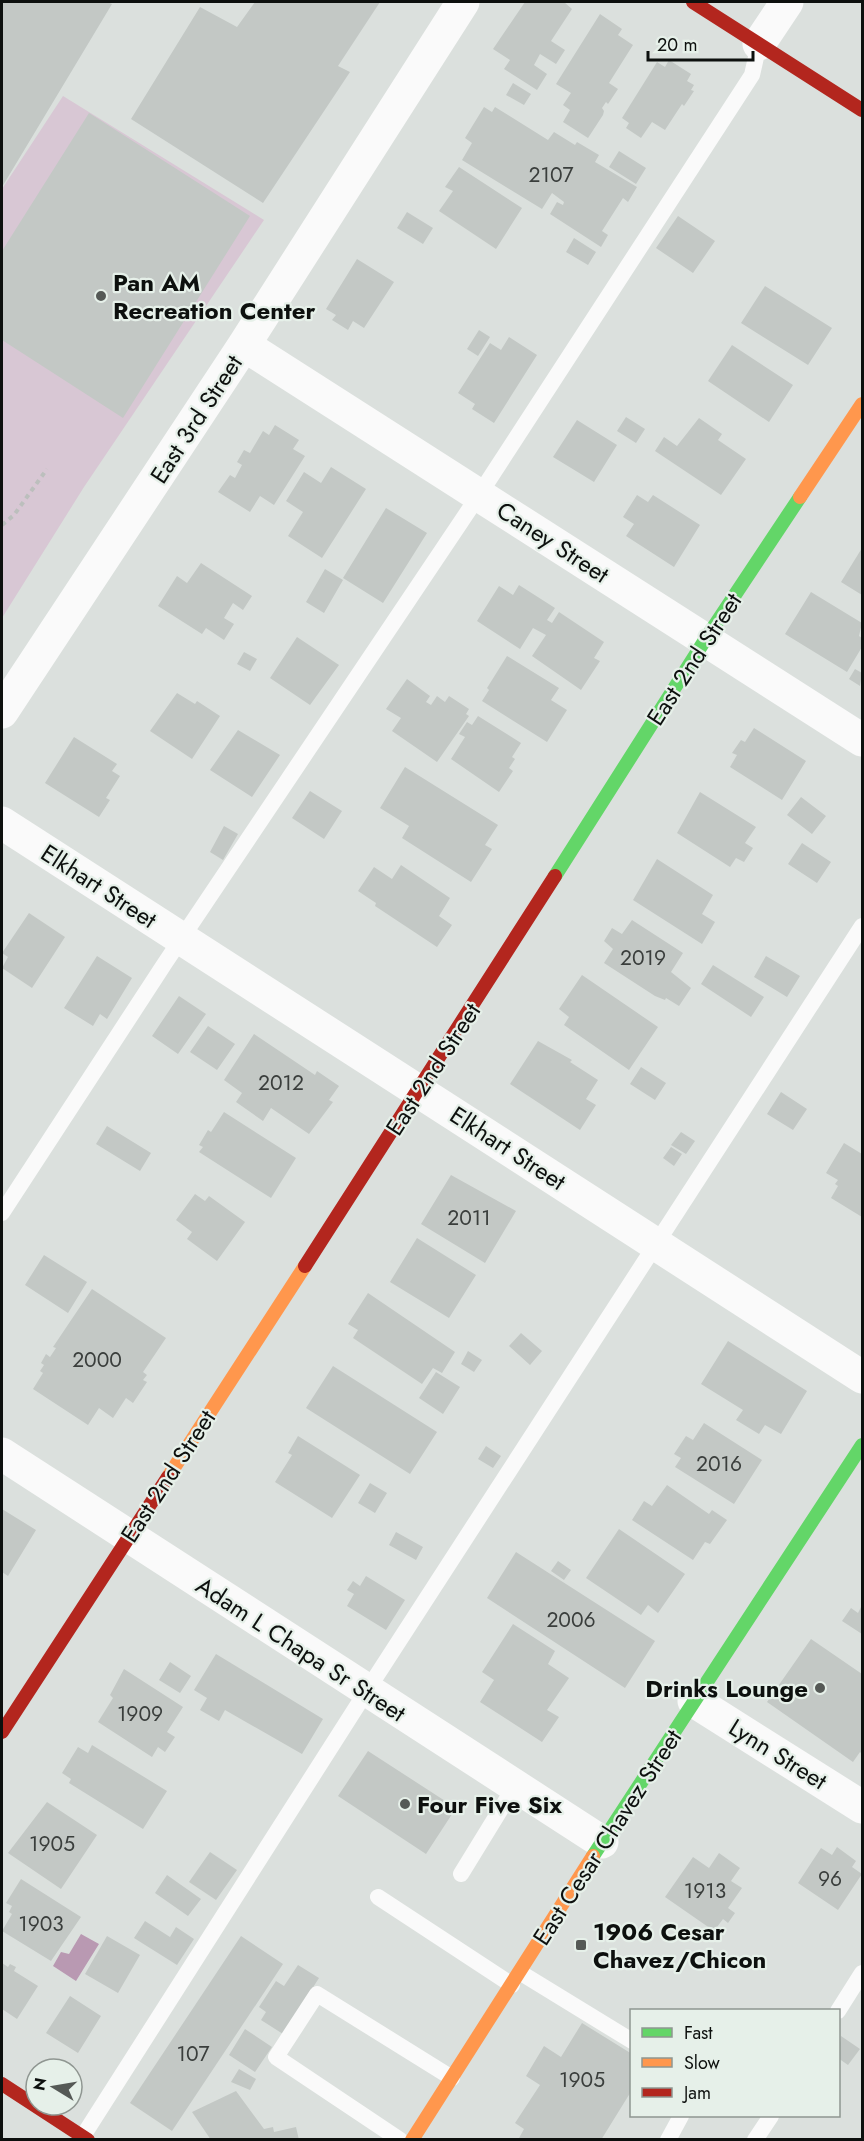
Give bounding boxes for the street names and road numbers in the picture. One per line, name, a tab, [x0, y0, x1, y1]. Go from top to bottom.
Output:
street label: East 3rd Street	[141, 348, 251, 490]
street label: Caney Street	[490, 493, 616, 592]
street label: East 2nd Street	[638, 586, 750, 732]
street label: Elkhart Street	[34, 835, 164, 937]
street label: East 2nd Street	[377, 996, 489, 1142]
street label: Elkhart Street	[443, 1097, 573, 1199]
street label: East 2nd Street	[112, 1403, 224, 1549]
street label: Adam L Chapa Sr Street	[189, 1568, 413, 1730]
street label: Lynn Street	[722, 1710, 834, 1798]
street label: East Cesar Chavez Street	[524, 1722, 690, 1952]

